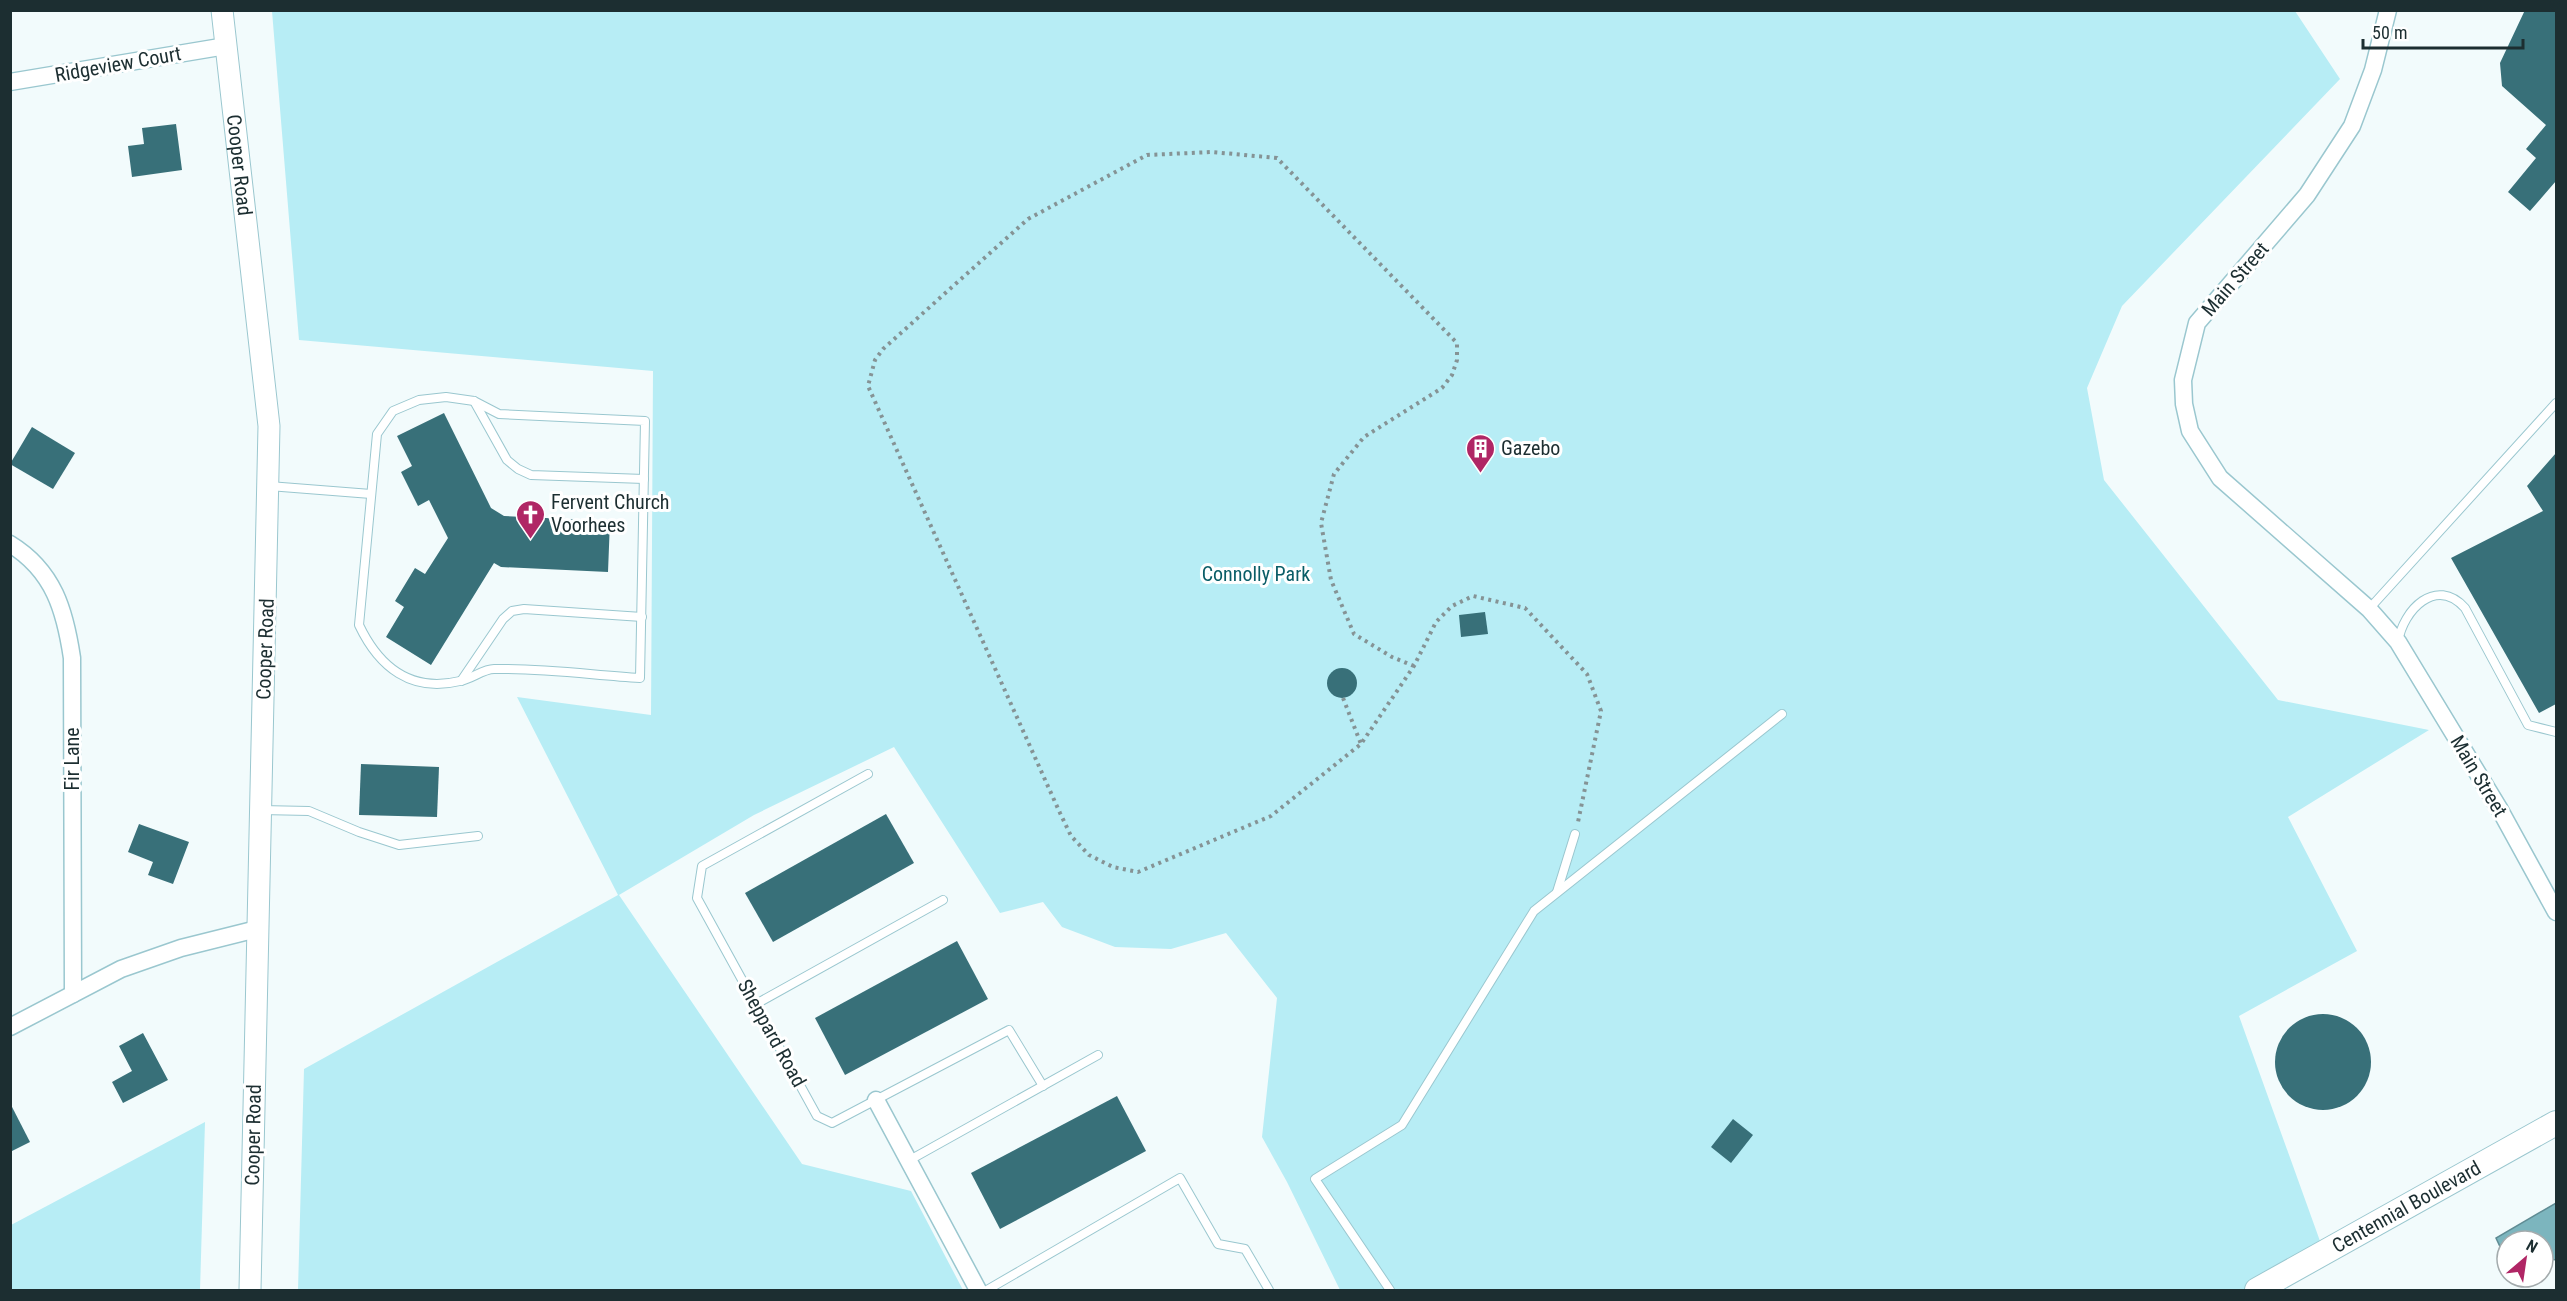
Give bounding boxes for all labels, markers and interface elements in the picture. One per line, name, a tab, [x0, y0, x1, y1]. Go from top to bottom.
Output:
scale bar	[2363, 12, 2524, 50]
text: 50 m	[2372, 22, 2407, 43]
street label: Ridgeview Court	[53, 41, 183, 87]
street label: Cooper Road	[222, 113, 257, 217]
street label: Main Street	[2196, 237, 2274, 321]
building icon: Gazebo	[1464, 432, 1496, 474]
place label: Gazebo	[1501, 436, 1560, 460]
place label: Fervent Church Voorhees	[551, 490, 670, 537]
church icon: Fervent Church Voorhees	[514, 498, 546, 540]
park label: Connolly Park	[1202, 562, 1310, 586]
street label: Cooper Road	[251, 598, 279, 700]
street label: Fir Lane	[60, 727, 84, 791]
street label: Main Street	[2445, 731, 2513, 821]
street label: Sheppard Road	[733, 975, 811, 1091]
street label: Cooper Road	[240, 1084, 266, 1186]
street label: Centennial Boulevard	[2328, 1155, 2485, 1258]
north arrow	[2495, 1229, 2555, 1289]
text: N	[2523, 1236, 2541, 1257]

